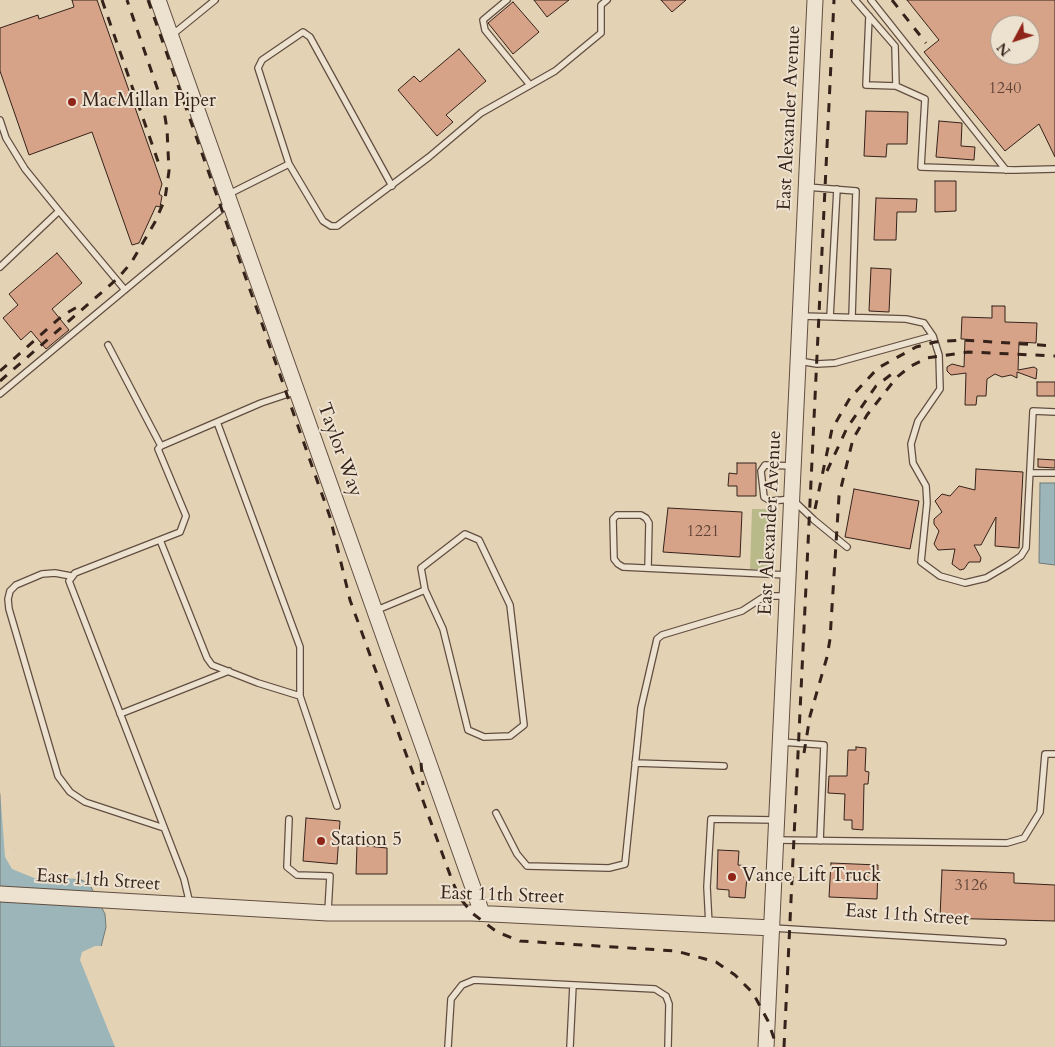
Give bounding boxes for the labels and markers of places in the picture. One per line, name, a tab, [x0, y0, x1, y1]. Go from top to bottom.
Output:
place label: MacMillan Piper	[82, 91, 216, 113]
marker: MacMillan Piper	[66, 96, 78, 108]
place label: Station 5	[331, 830, 402, 852]
marker: Station 5	[315, 835, 327, 847]
place label: Vance Lift Truck	[742, 866, 881, 888]
marker: Vance Lift Truck	[726, 871, 738, 883]

